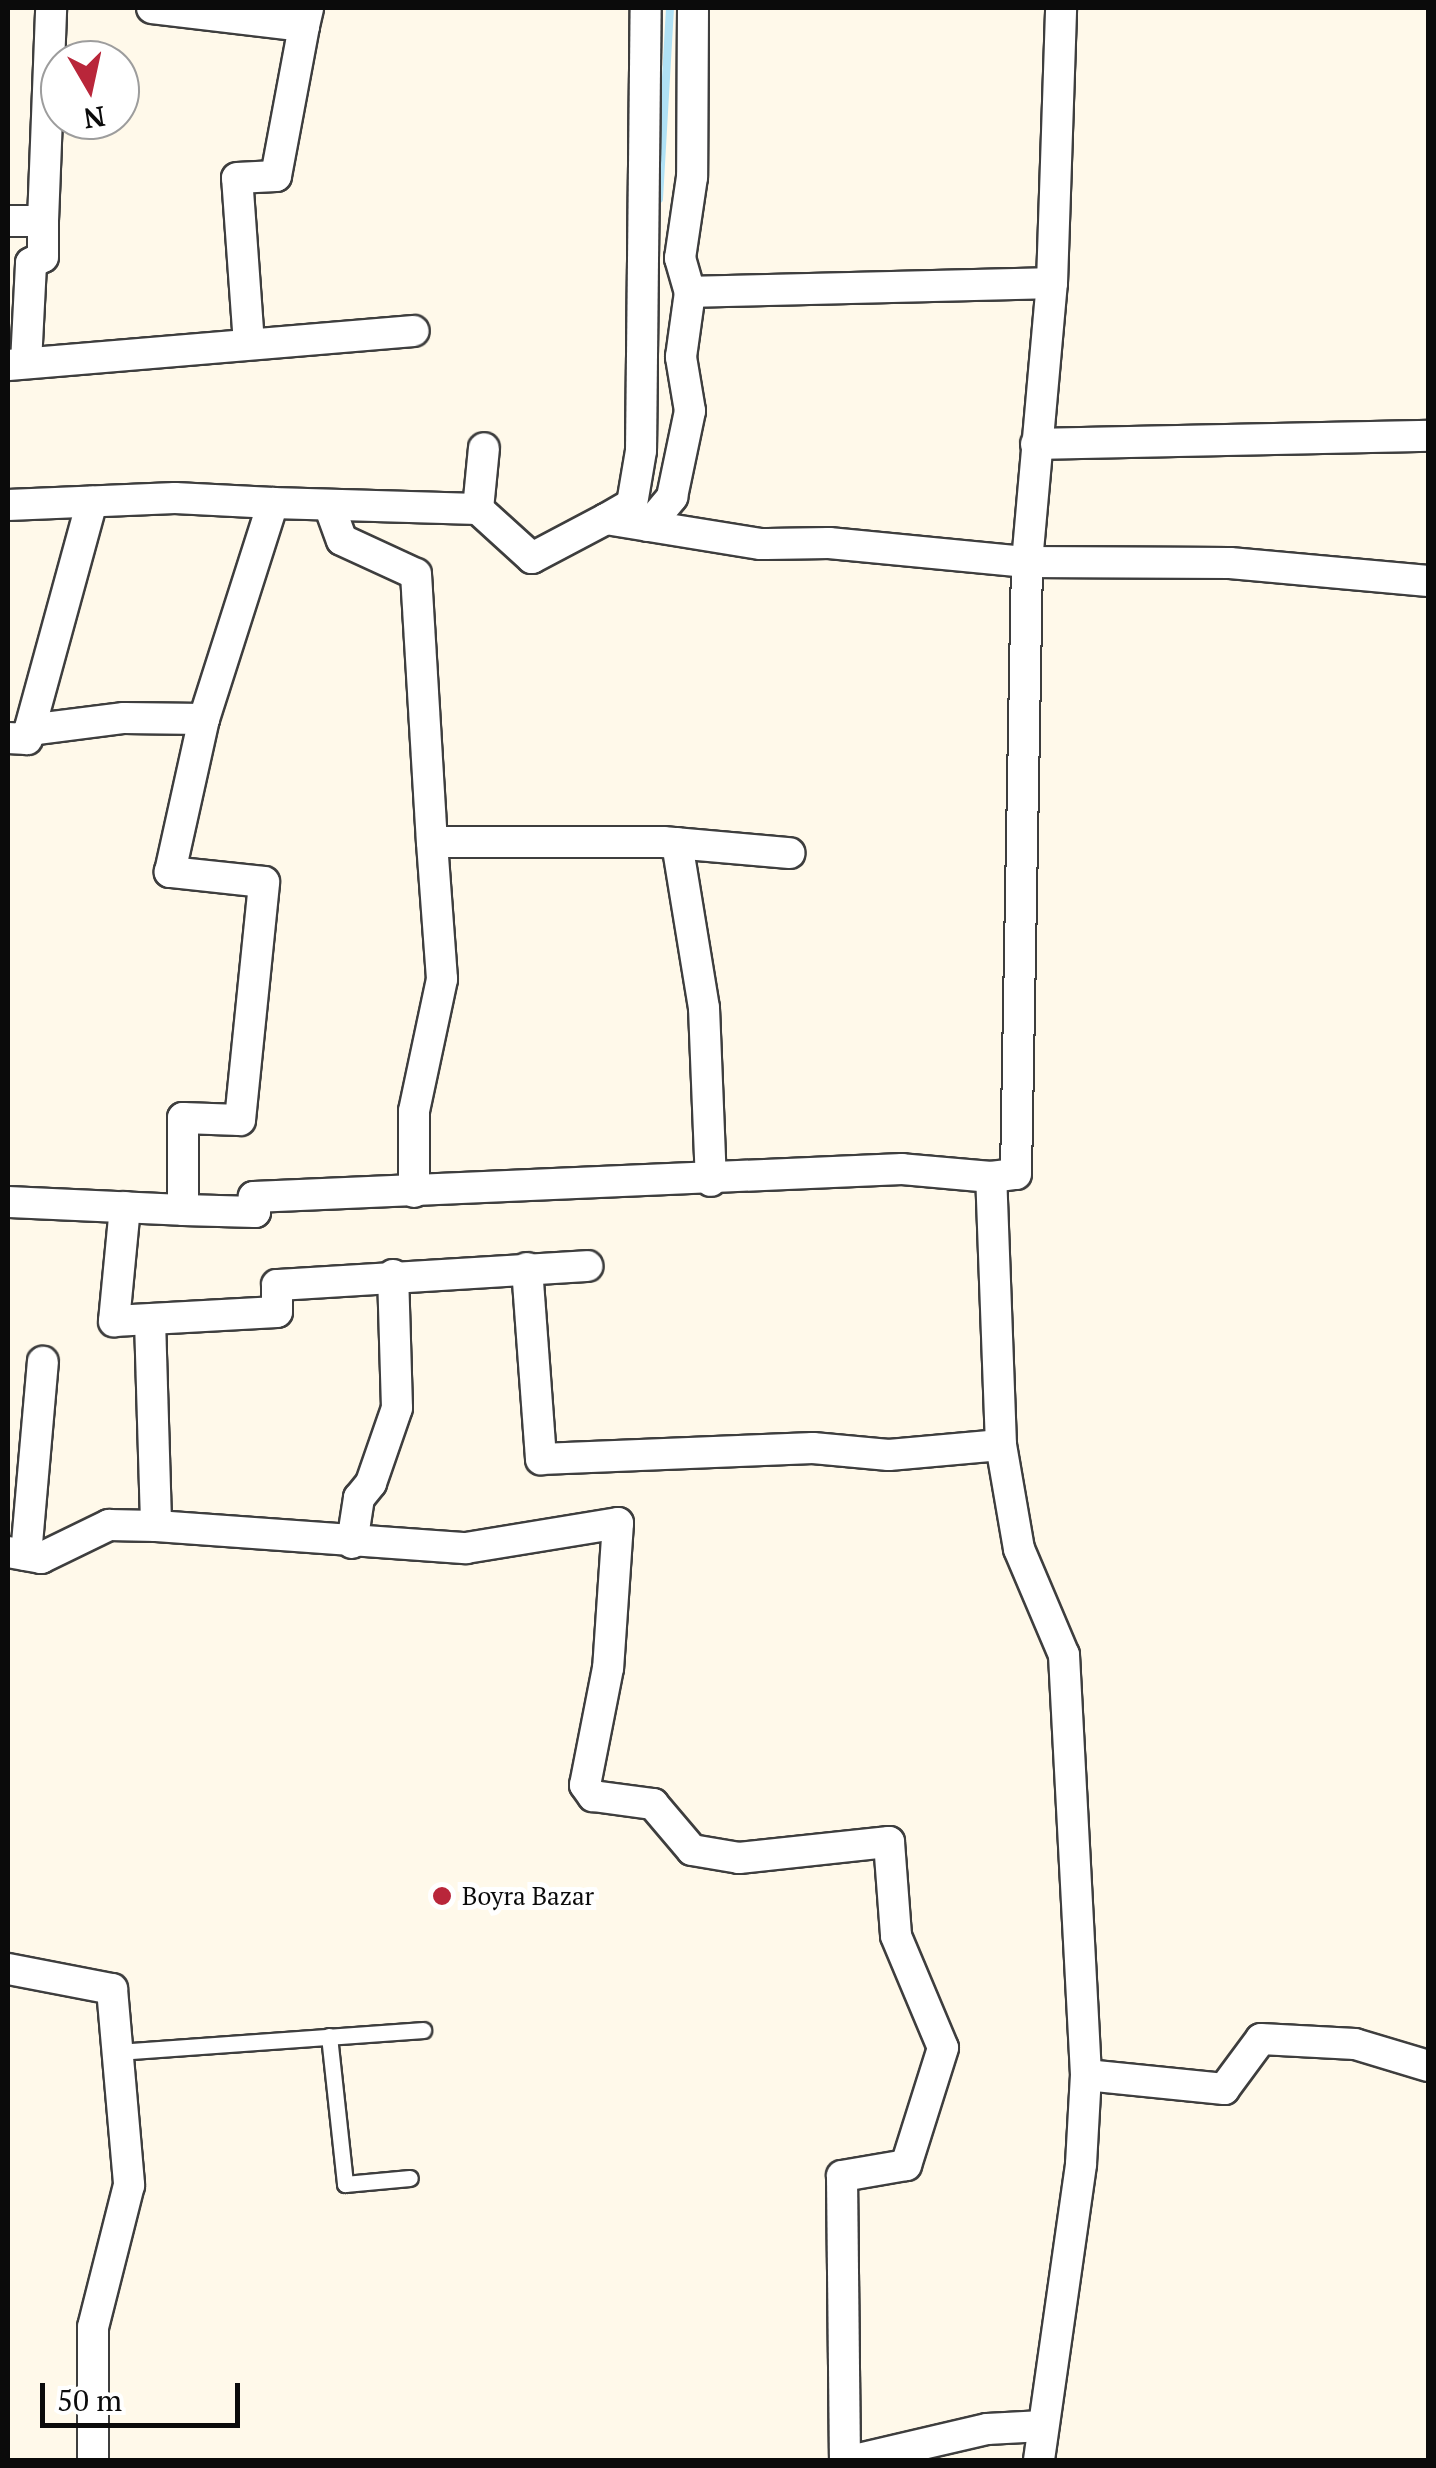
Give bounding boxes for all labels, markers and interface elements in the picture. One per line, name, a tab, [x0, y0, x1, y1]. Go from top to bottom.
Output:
north arrow	[40, 40, 140, 140]
text: N	[81, 98, 108, 138]
place label: Boyra Bazar	[462, 1881, 594, 1911]
marker: Boyra Bazar	[431, 1885, 453, 1907]
scale bar	[45, 2363, 245, 2425]
text: 50 m	[57, 2380, 122, 2420]

